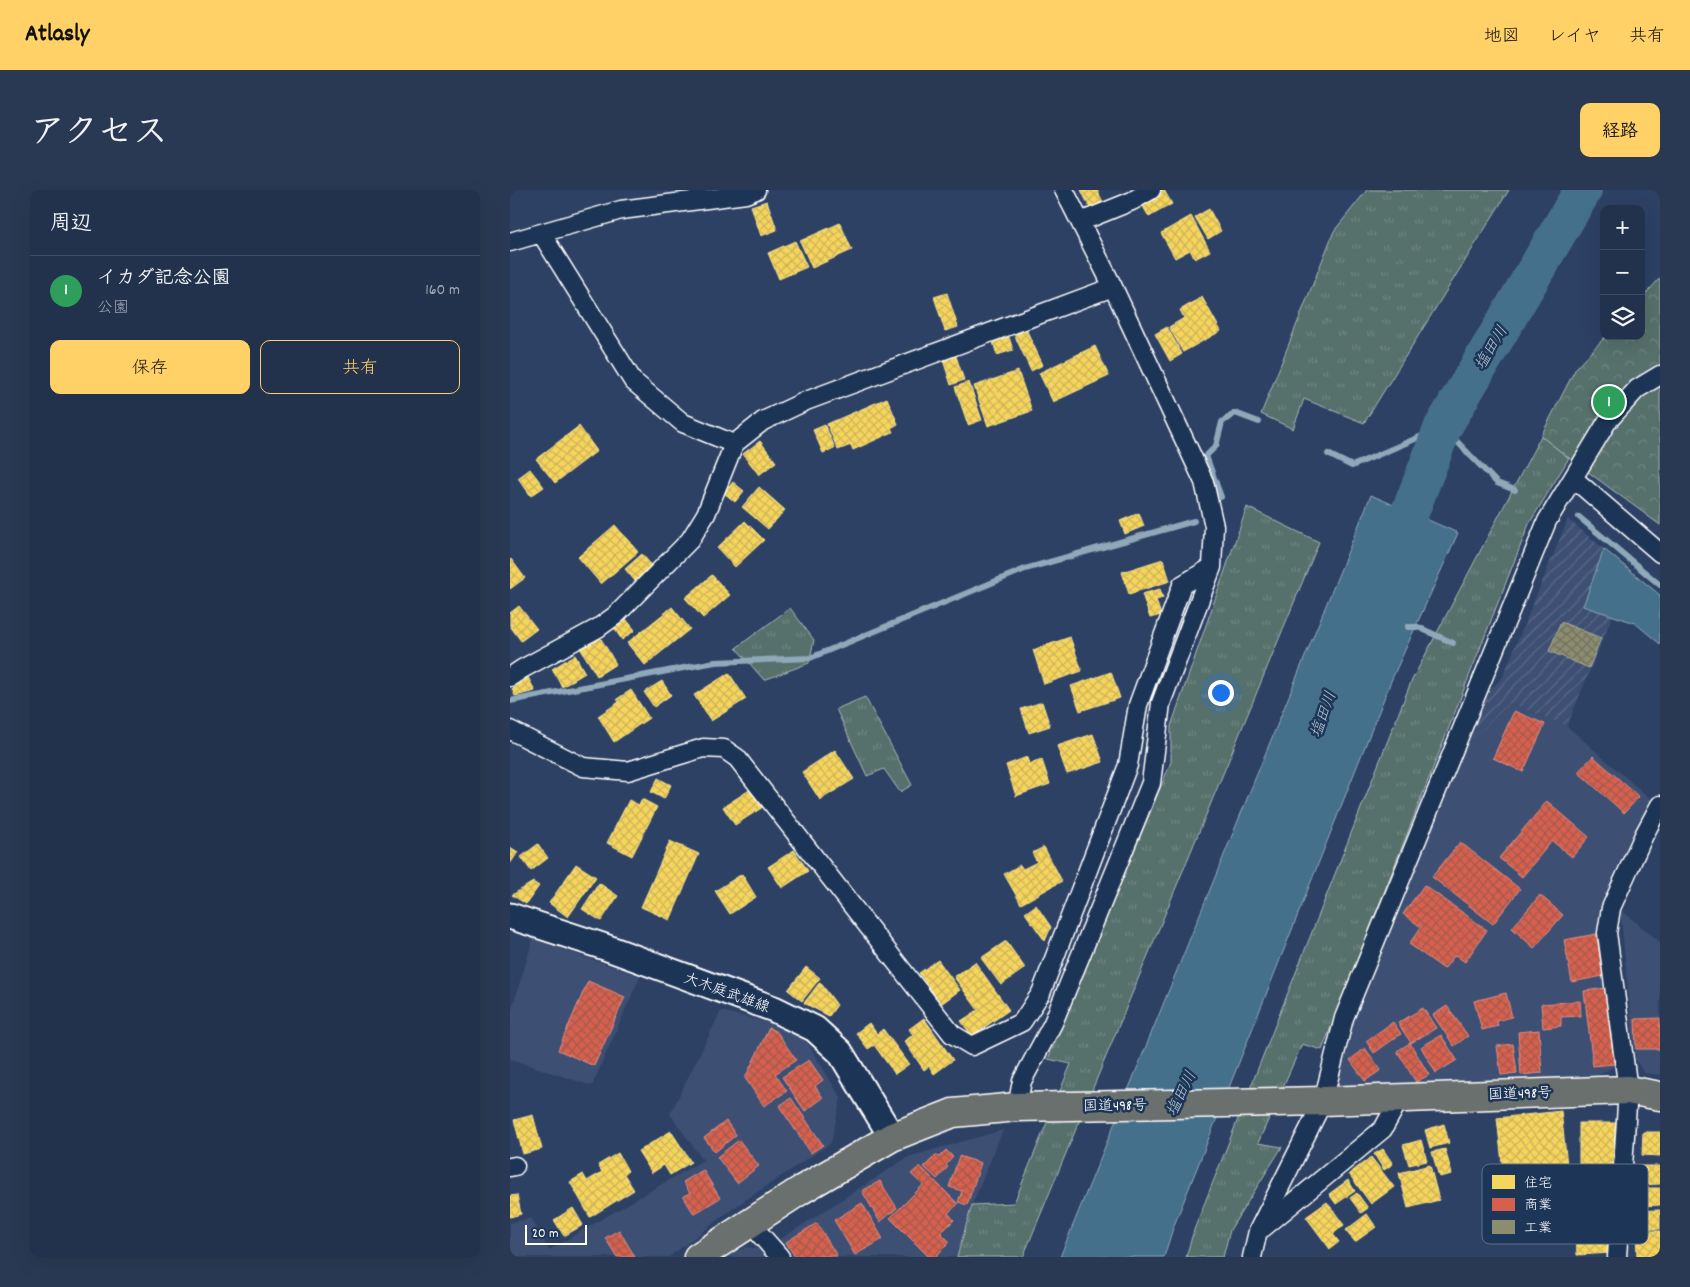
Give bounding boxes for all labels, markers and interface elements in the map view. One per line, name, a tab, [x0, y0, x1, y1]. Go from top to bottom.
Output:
text: Atlasly	[25, 18, 89, 52]
text: 地図	[1484, 25, 1520, 50]
text: レイヤ	[1548, 25, 1601, 50]
text: 共有	[1629, 25, 1665, 50]
button: 経路	[1580, 103, 1660, 157]
text: アクセス	[30, 110, 168, 160]
map controls	[1600, 205, 1645, 340]
button: +	[1600, 205, 1645, 250]
text: 周辺	[50, 210, 92, 240]
button: −	[1600, 250, 1645, 295]
text: イカダ記念公園	[97, 266, 230, 293]
text: 1	[64, 279, 68, 302]
text: 160 m	[425, 279, 460, 302]
button: layers	[1600, 295, 1645, 340]
text: 公園	[97, 297, 129, 320]
water label: 塩田川	[1470, 322, 1514, 375]
button: 保存	[50, 340, 250, 394]
button: 共有	[260, 340, 460, 394]
pin: 1	[1593, 383, 1625, 421]
your location	[1208, 680, 1234, 706]
water label: 塩田川	[1305, 688, 1343, 741]
street label: 大木庭武雄線	[680, 968, 772, 1020]
water label: 塩田川	[1161, 1067, 1203, 1121]
street label: 国道498号	[1488, 1083, 1552, 1107]
street label: 国道498号	[1083, 1095, 1147, 1119]
legend	[1482, 1164, 1648, 1244]
text: 住宅	[1524, 1174, 1552, 1194]
text: 商業	[1524, 1196, 1552, 1216]
text: 工業	[1524, 1219, 1552, 1239]
scale bar	[525, 1222, 588, 1245]
text: 20 m	[532, 1224, 559, 1244]

